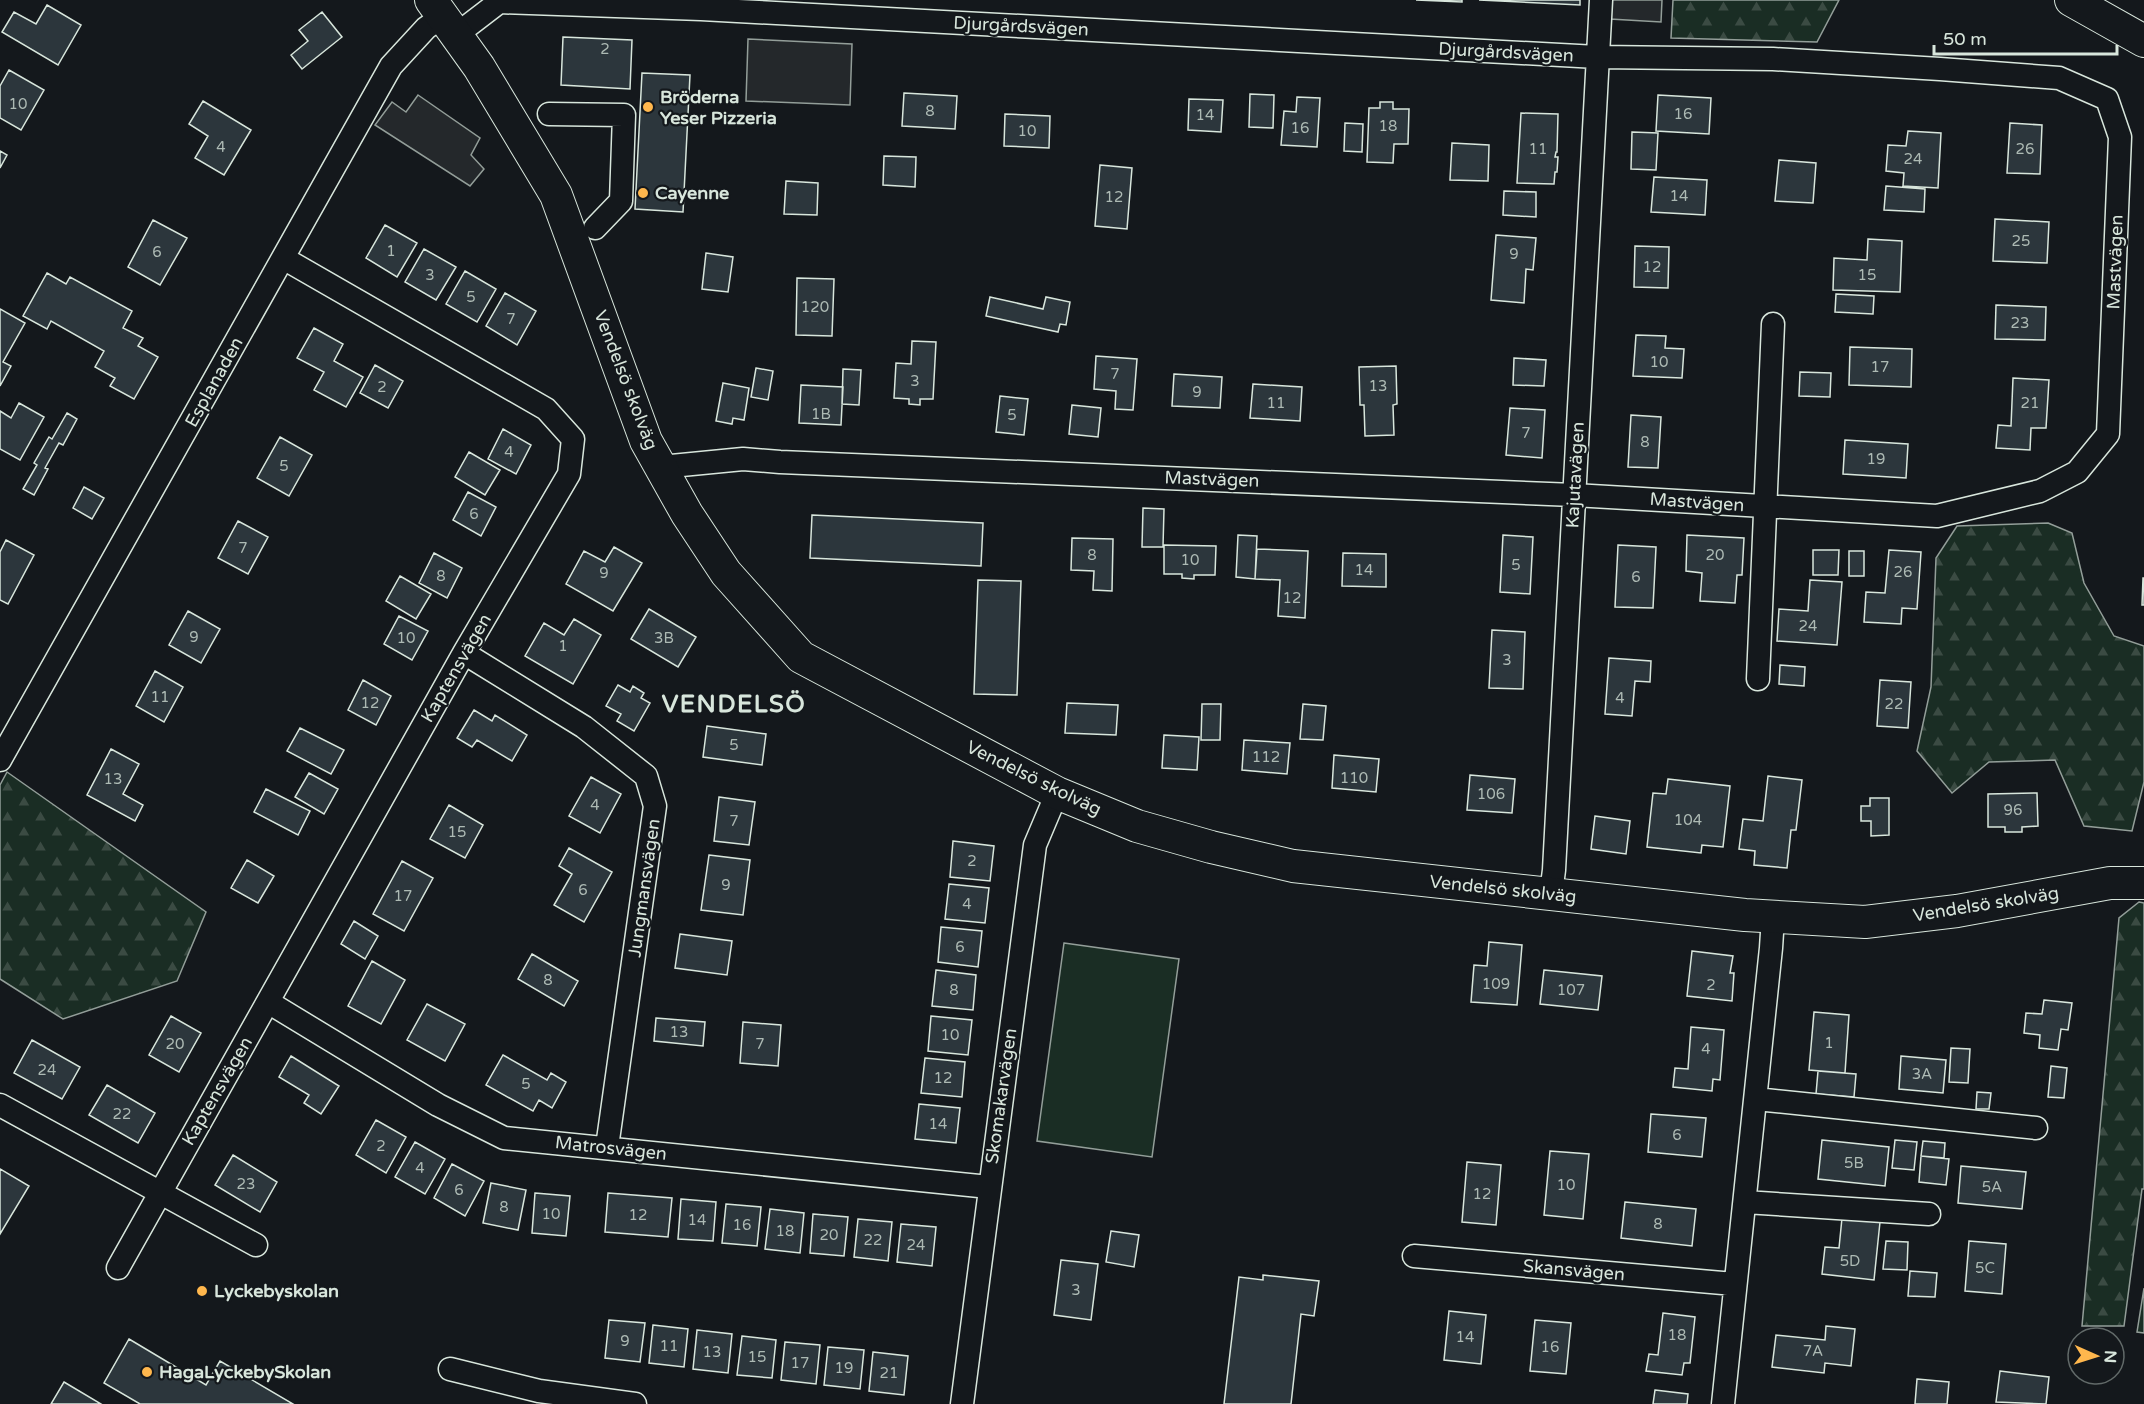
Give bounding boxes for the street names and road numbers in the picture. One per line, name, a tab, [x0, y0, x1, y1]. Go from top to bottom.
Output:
street label: Djurgårdsvägen	[953, 11, 1089, 41]
street label: Djurgårdsvägen	[1438, 37, 1574, 67]
street label: Mastvägen	[2102, 214, 2128, 310]
street label: Vendelsö skolväg	[589, 307, 663, 453]
street label: Esplanaden	[180, 333, 248, 431]
street label: Kajutavägen	[1561, 421, 1589, 529]
street label: Mastvägen	[1164, 466, 1260, 492]
street label: Mastvägen	[1649, 488, 1745, 516]
street label: Kaptensvägen	[416, 610, 496, 726]
street label: Vendelsö skolväg	[963, 736, 1105, 820]
street label: Jungmansvägen	[623, 817, 665, 959]
street label: Vendelsö skolväg	[1428, 870, 1578, 908]
street label: Vendelsö skolväg	[1911, 882, 2061, 926]
street label: Skomakarvägen	[981, 1027, 1021, 1165]
street label: Kaptensvägen	[177, 1033, 257, 1149]
street label: Matrosvägen	[554, 1131, 668, 1165]
street label: Skansvägen	[1522, 1255, 1626, 1285]

